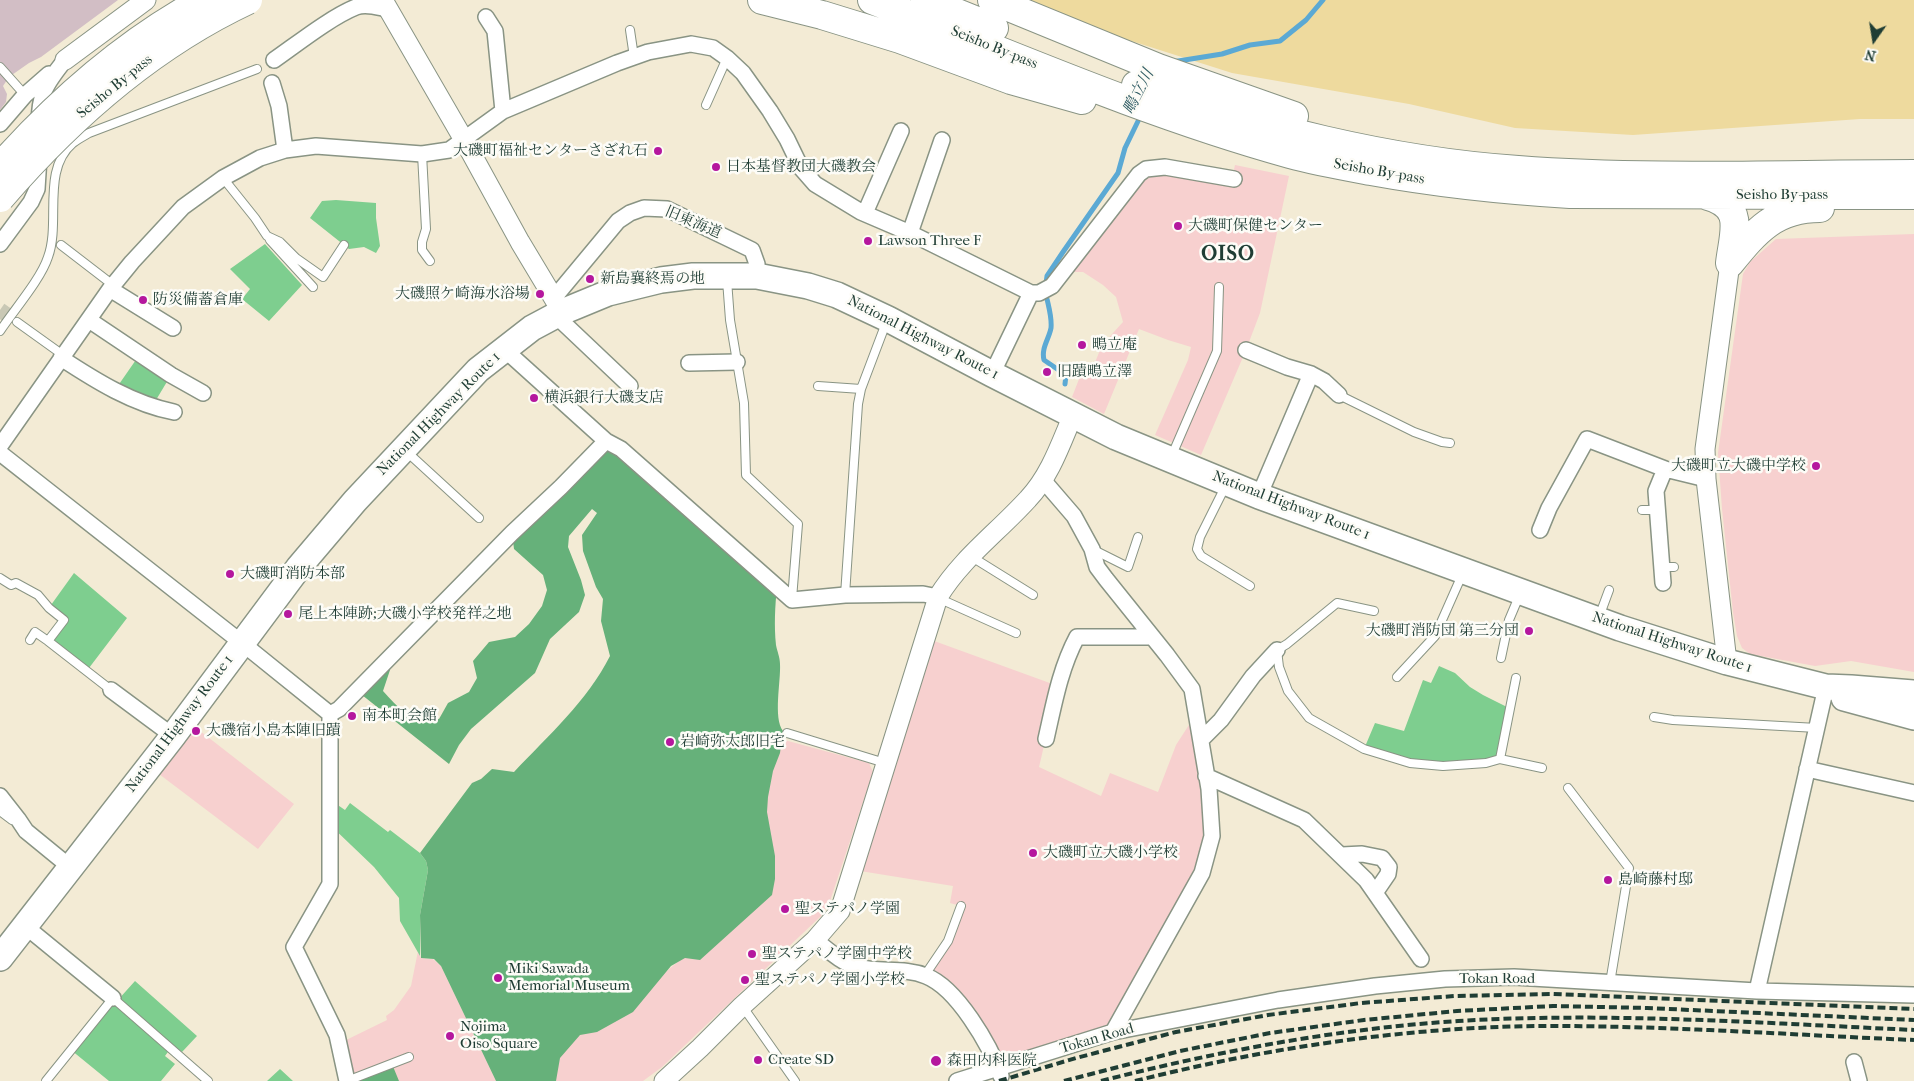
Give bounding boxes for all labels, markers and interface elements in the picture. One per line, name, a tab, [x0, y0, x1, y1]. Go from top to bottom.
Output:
north arrow	[1849, 15, 1899, 65]
street label: Seisho By-pass	[948, 22, 1040, 74]
text: N	[1863, 46, 1878, 65]
street label: Seisho By-pass	[74, 51, 156, 123]
water label: 鴫立川	[1120, 66, 1158, 118]
place label: 大磯町福祉センターさざれ石	[453, 142, 648, 160]
marker: 大磯町福祉センターさざれ石	[652, 145, 664, 157]
street label: Seisho By-pass	[1332, 155, 1426, 189]
place label: 日本基督教団大磯教会	[726, 158, 876, 176]
marker: 日本基督教団大磯教会	[710, 161, 722, 173]
street label: Seisho By-pass	[1736, 186, 1828, 204]
street label: 旧東海道	[662, 203, 724, 243]
place label: 大磯町保健センター	[1188, 217, 1323, 235]
marker: 大磯町保健センター	[1172, 220, 1184, 232]
place label: Lawson Three F	[878, 232, 981, 250]
marker: Lawson Three F	[862, 235, 874, 247]
district label: OISO	[1201, 243, 1255, 267]
place label: 新島襄終焉の地	[600, 270, 705, 288]
marker: 新島襄終焉の地	[584, 273, 596, 285]
place label: 大磯照ケ崎海水浴場	[395, 285, 530, 303]
marker: 大磯照ケ崎海水浴場	[534, 288, 546, 300]
place label: 防災備蓄倉庫	[153, 291, 243, 309]
street label: National Highway Route 1	[844, 292, 1002, 384]
marker: 防災備蓄倉庫	[137, 294, 149, 306]
place label: 鴫立庵	[1092, 336, 1137, 354]
marker: 鴫立庵	[1076, 339, 1088, 351]
street label: National Highway Route 1	[373, 348, 505, 480]
place label: 旧蹟鴫立澤	[1057, 363, 1132, 381]
marker: 旧蹟鴫立澤	[1041, 366, 1053, 378]
place label: 横浜銀行大磯支店	[544, 389, 664, 407]
marker: 横浜銀行大磯支店	[528, 392, 540, 404]
place label: 大磯町立大磯中学校	[1671, 457, 1806, 475]
marker: 大磯町立大磯中学校	[1810, 460, 1822, 472]
street label: National Highway Route 1	[1210, 468, 1372, 544]
place label: 大磯町消防本部	[240, 565, 345, 583]
marker: 大磯町消防本部	[224, 568, 236, 580]
place label: 尾上本陣跡;大磯小学校発祥之地	[298, 605, 512, 623]
marker: 尾上本陣跡;大磯小学校発祥之地	[282, 608, 294, 620]
street label: National Highway Route 1	[1590, 609, 1754, 677]
place label: 大磯町消防団 第三分団	[1366, 622, 1519, 640]
marker: 大磯町消防団 第三分団	[1523, 625, 1535, 637]
street label: National Highway Route 1	[122, 652, 238, 796]
place label: 南本町会館	[362, 707, 437, 725]
marker: 南本町会館	[346, 710, 358, 722]
place label: 大磯宿小島本陣旧蹟	[206, 722, 341, 740]
marker: 大磯宿小島本陣旧蹟	[190, 725, 202, 737]
place label: 岩崎弥太郎旧宅	[680, 733, 785, 751]
marker: 岩崎弥太郎旧宅	[664, 736, 676, 748]
place label: 大磯町立大磯小学校	[1043, 844, 1178, 862]
marker: 大磯町立大磯小学校	[1027, 847, 1039, 859]
place label: 島崎藤村邸	[1618, 871, 1693, 889]
marker: 島崎藤村邸	[1602, 874, 1614, 886]
place label: 聖ステパノ学園	[795, 900, 900, 918]
marker: 聖ステパノ学園	[779, 903, 791, 915]
place label: 聖ステパノ学園中学校	[762, 945, 912, 963]
marker: 聖ステパノ学園中学校	[746, 948, 758, 960]
place label: Miki Sawada Memorial Museum	[508, 960, 630, 995]
street label: Tokan Road	[1459, 970, 1535, 988]
place label: 聖ステパノ学園小学校	[755, 971, 905, 989]
marker: Miki Sawada Memorial Museum	[492, 972, 504, 984]
marker: 聖ステパノ学園小学校	[739, 974, 751, 986]
place label: Nojima Oiso Square	[460, 1018, 537, 1053]
street label: Tokan Road	[1058, 1020, 1136, 1058]
marker: Nojima Oiso Square	[444, 1030, 456, 1042]
place label: Create SD	[768, 1051, 834, 1069]
place label: 森田内科医院	[947, 1052, 1037, 1070]
marker: Create SD	[752, 1054, 764, 1066]
marker: 森田内科医院	[929, 1054, 943, 1068]

